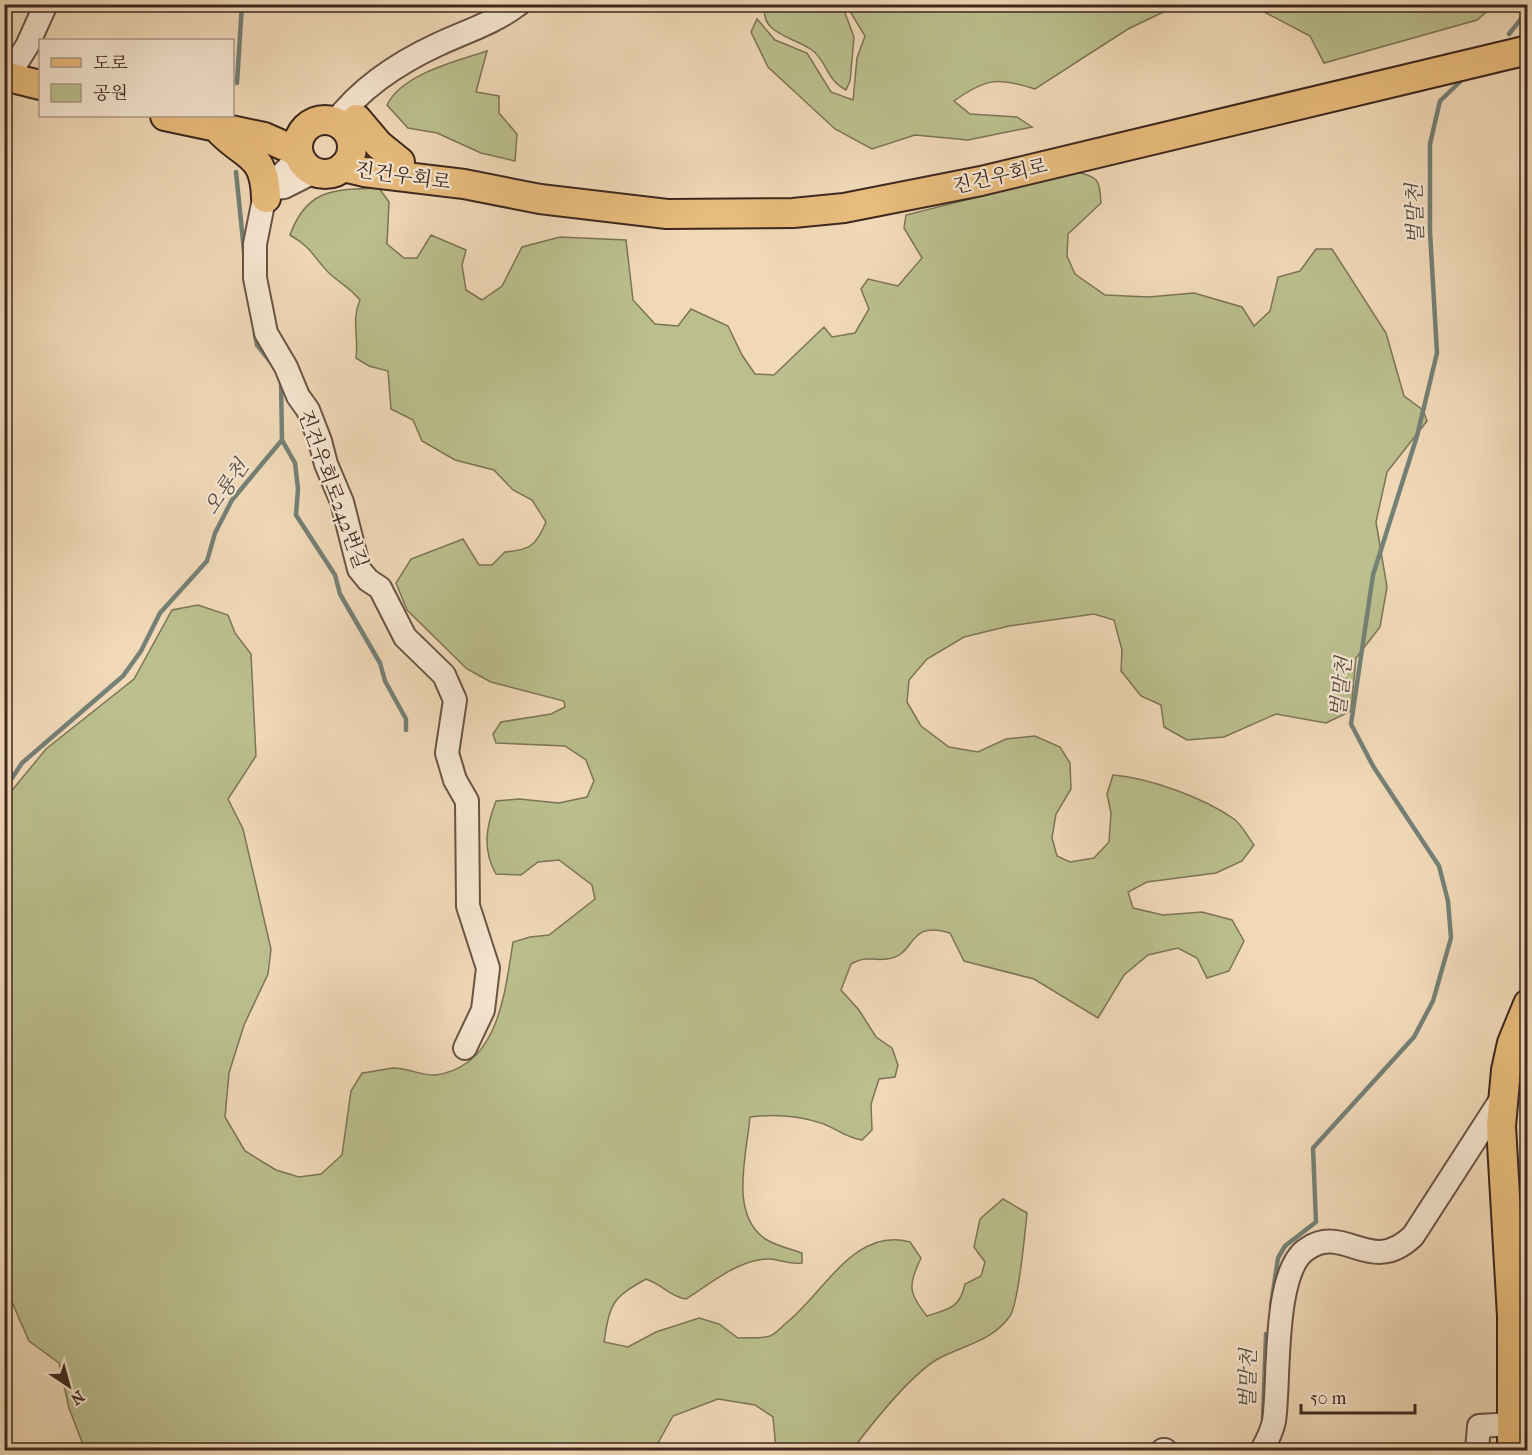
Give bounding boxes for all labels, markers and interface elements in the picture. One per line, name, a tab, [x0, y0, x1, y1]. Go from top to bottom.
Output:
legend	[39, 39, 234, 117]
text: 도로	[93, 53, 128, 74]
text: 공원	[93, 83, 128, 104]
street label: 진건우회로	[950, 154, 1050, 198]
street label: 진건우회로	[354, 158, 452, 194]
water label: 벌말천	[1402, 181, 1428, 245]
street label: 진건우회로242번길	[294, 406, 372, 572]
water label: 오룡천	[199, 454, 254, 519]
water label: 벌말천	[1326, 654, 1356, 719]
water label: 벌말천	[1235, 1347, 1261, 1410]
north arrow	[39, 1356, 99, 1416]
scale bar	[1301, 1377, 1415, 1415]
text: N	[66, 1386, 88, 1409]
text: 50 m	[1310, 1388, 1347, 1409]

